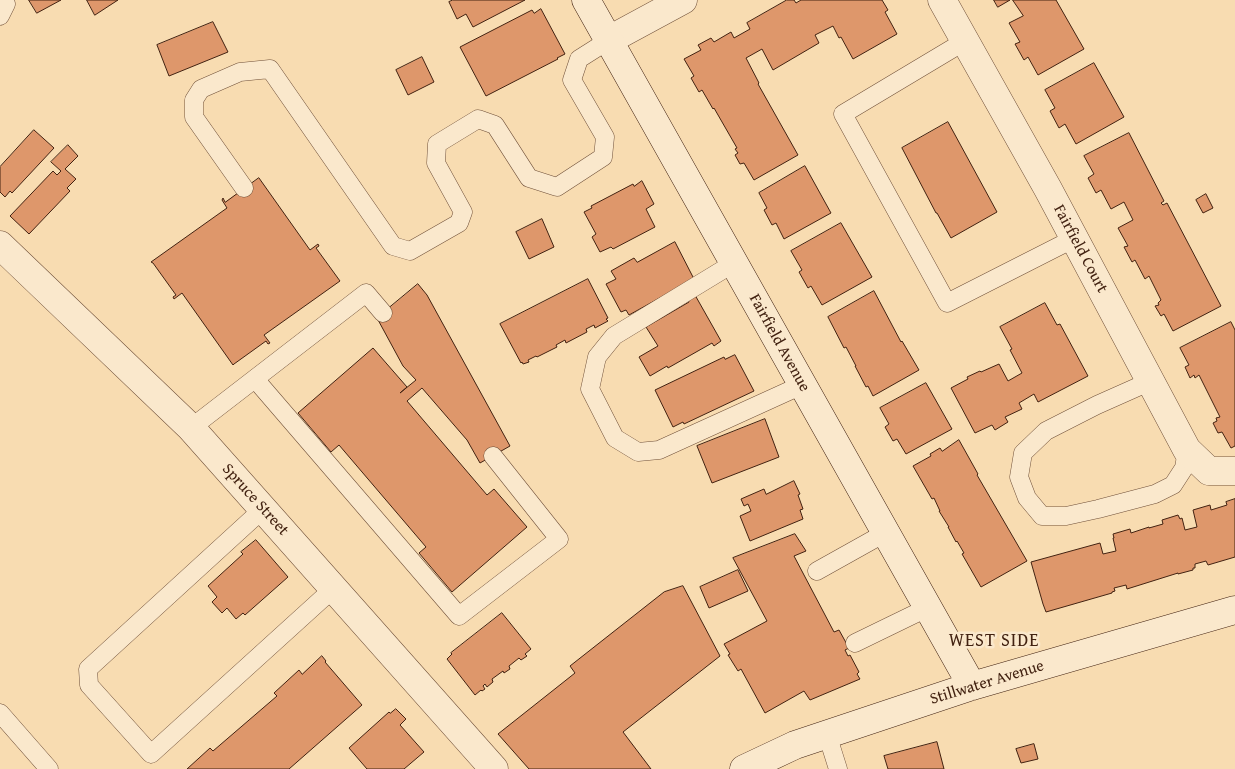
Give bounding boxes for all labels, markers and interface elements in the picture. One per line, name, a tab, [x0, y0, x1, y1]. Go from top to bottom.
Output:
street label: Fairfield Court	[1049, 202, 1111, 296]
street label: Fairfield Avenue	[744, 291, 814, 395]
street label: Spruce Street	[218, 460, 292, 540]
district label: WEST SIDE	[948, 630, 1040, 652]
street label: Stillwater Avenue	[928, 657, 1046, 709]

